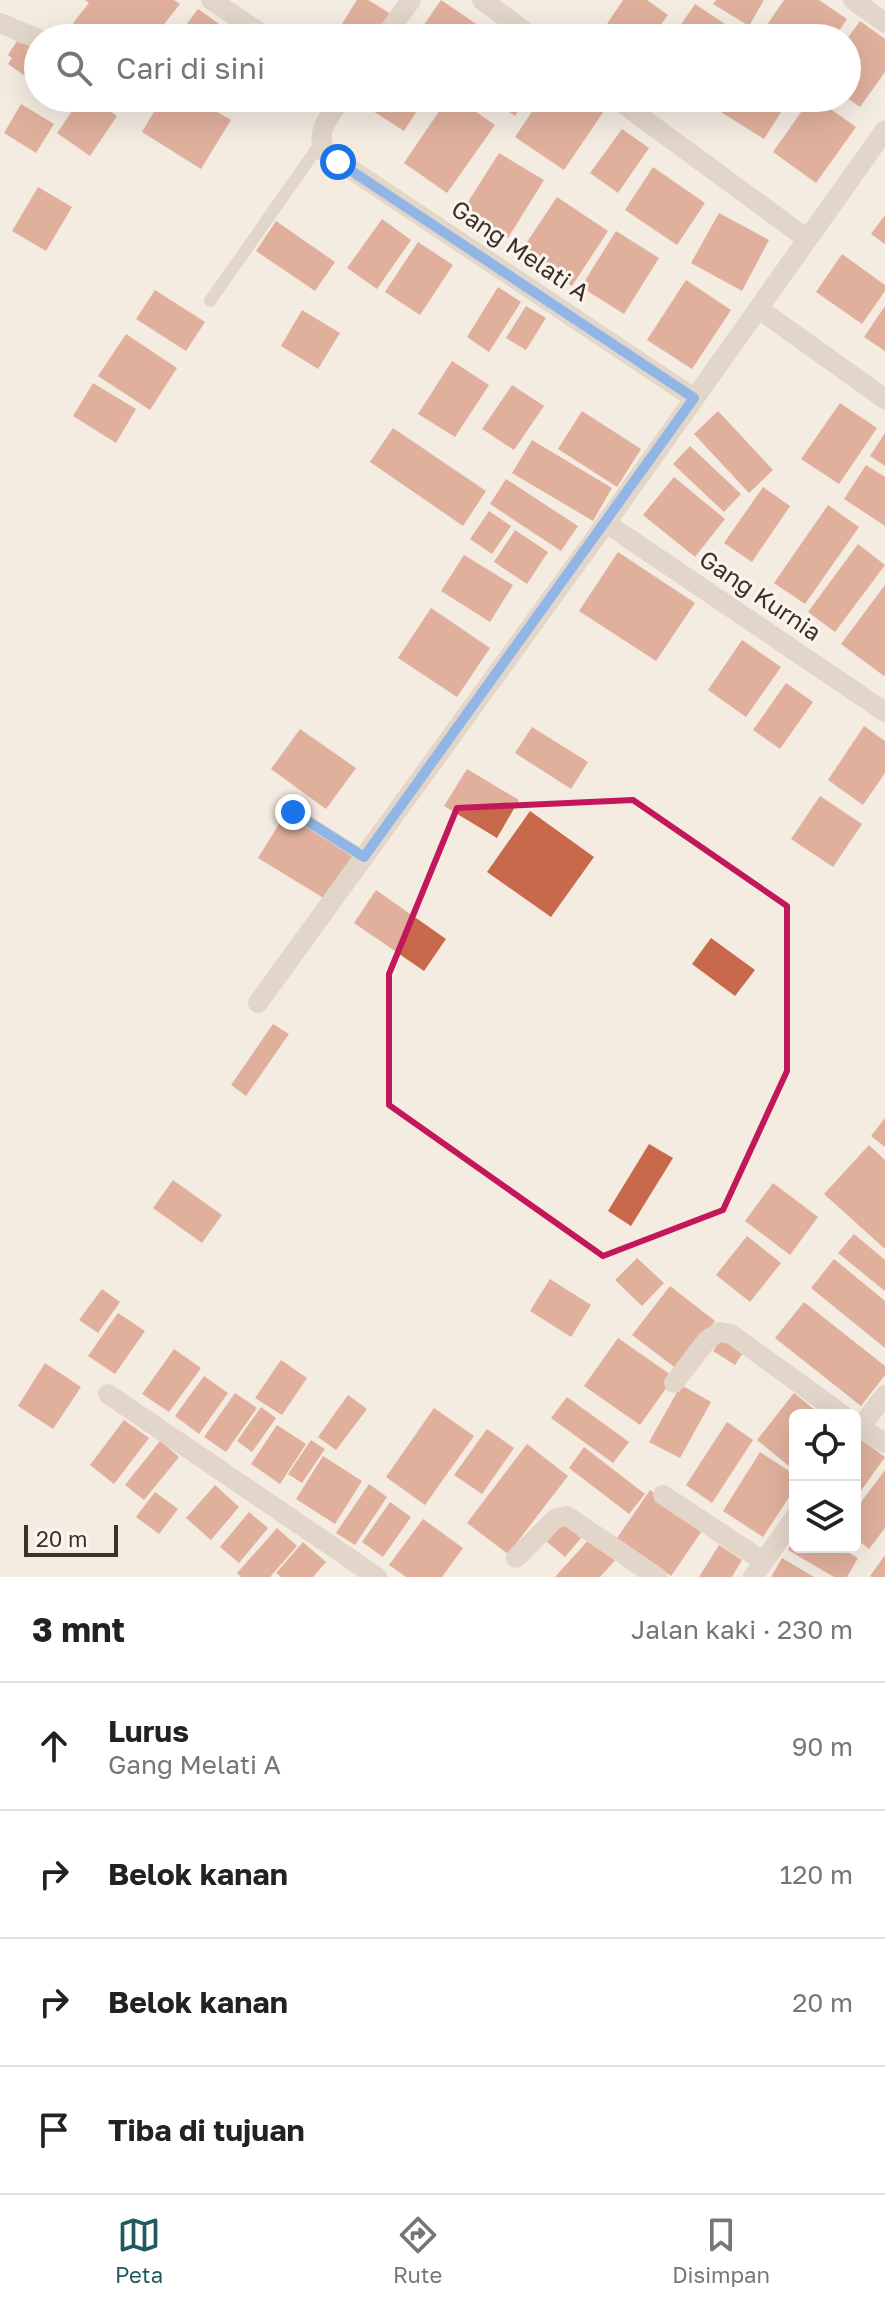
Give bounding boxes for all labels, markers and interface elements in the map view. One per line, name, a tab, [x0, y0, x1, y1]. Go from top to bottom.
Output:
search box	[24, 24, 861, 112]
icon: search	[52, 46, 96, 90]
text: Cari di sini	[116, 50, 265, 86]
route start	[320, 144, 356, 180]
street label: Gang Melati A	[447, 193, 595, 306]
street label: Gang Kurnia	[694, 543, 827, 646]
route end	[275, 794, 311, 830]
map controls	[789, 1409, 861, 1553]
button: locate	[789, 1409, 861, 1481]
button: layers	[789, 1481, 861, 1553]
scale bar	[24, 1521, 118, 1557]
text: 20 m	[36, 1525, 87, 1552]
text: 3 mnt	[32, 1609, 125, 1649]
text: Jalan kaki · 230 m	[631, 1614, 853, 1645]
text: Lurus	[108, 1713, 189, 1749]
icon: ahead	[32, 1724, 76, 1768]
text: 90 m	[792, 1731, 853, 1762]
text: Gang Melati A	[108, 1749, 281, 1780]
icon: right	[32, 1852, 76, 1896]
text: Belok kanan	[108, 1856, 288, 1892]
text: 120 m	[780, 1859, 853, 1890]
icon: right	[32, 1980, 76, 2024]
text: Belok kanan	[108, 1984, 288, 2020]
text: 20 m	[792, 1987, 853, 2018]
icon: arrive	[32, 2108, 76, 2152]
text: Tiba di tujuan	[108, 2112, 305, 2148]
tab: Peta	[115, 2213, 163, 2288]
tab: Rute	[393, 2213, 442, 2288]
tab: Disimpan	[672, 2213, 770, 2288]

